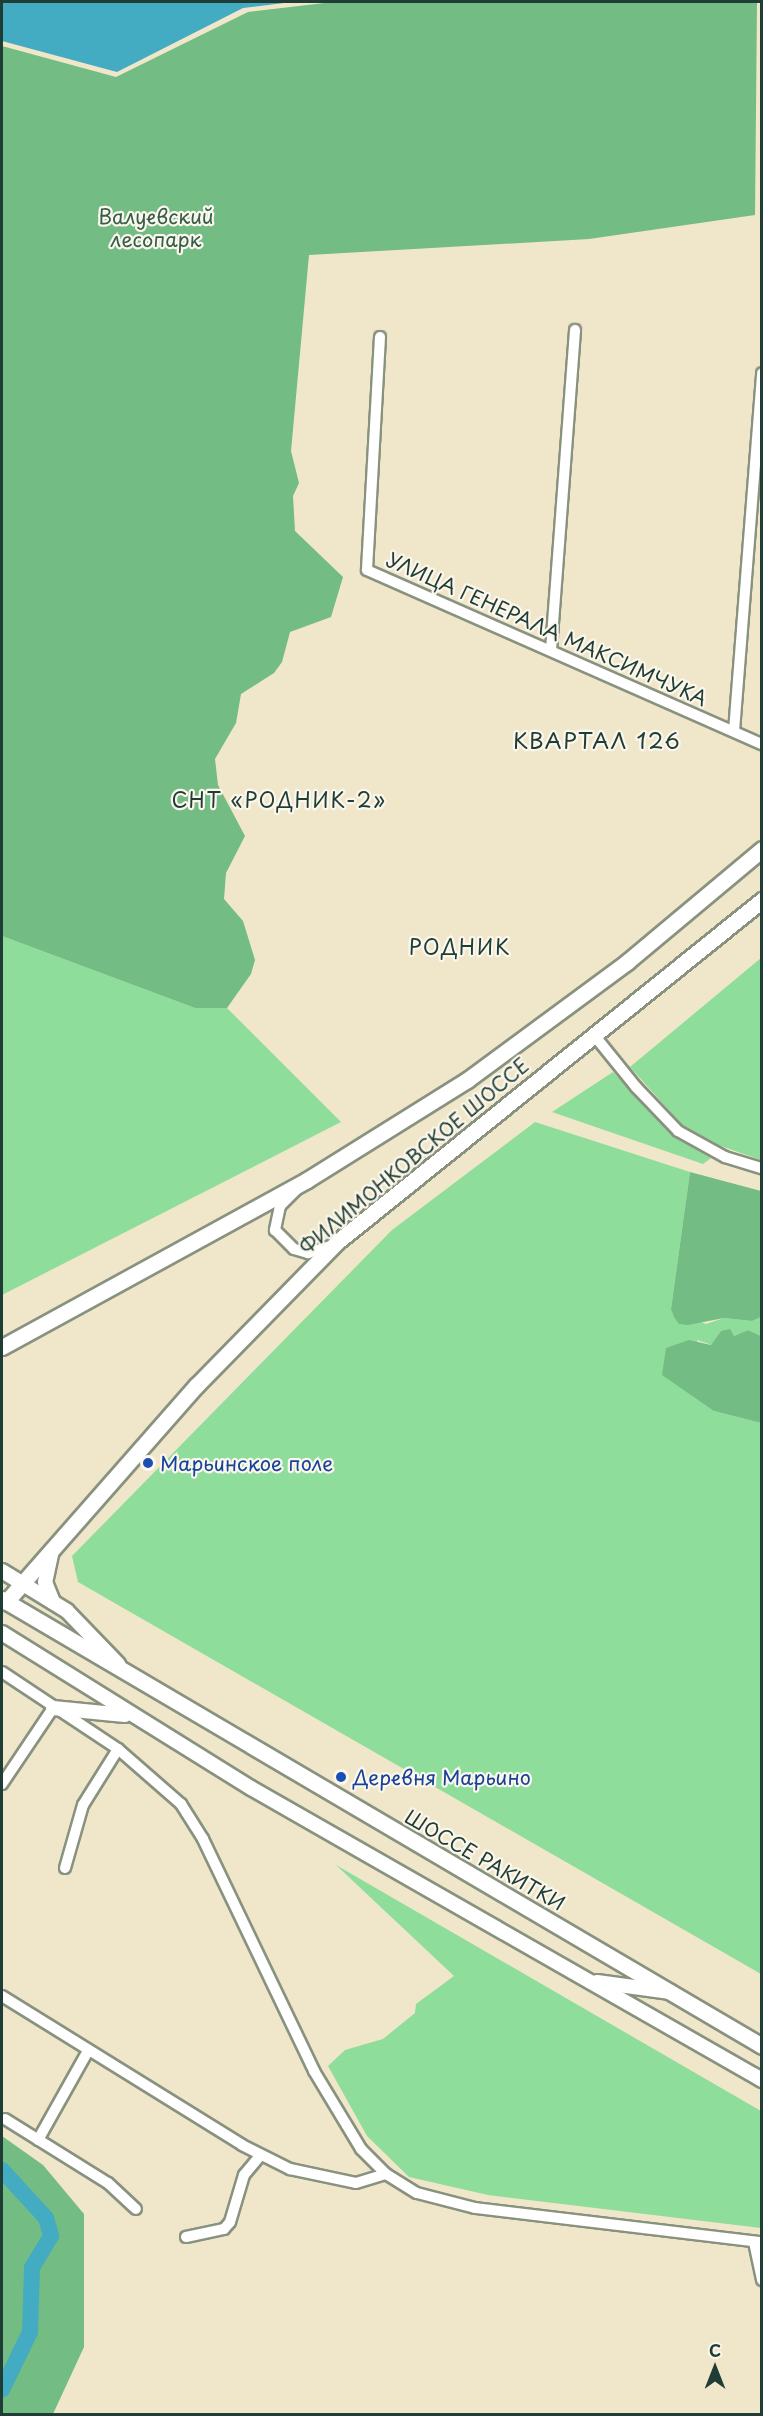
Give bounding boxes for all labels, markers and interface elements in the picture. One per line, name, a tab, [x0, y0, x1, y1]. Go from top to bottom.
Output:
park label: Валуевский лесопарк	[98, 205, 214, 252]
street label: УЛИЦА ГЕНЕРАЛА МАКСИМЧУКА	[384, 547, 710, 711]
district label: КВАРТАЛ 126	[512, 727, 682, 753]
district label: СНТ «РОДНИК-2»	[173, 786, 385, 812]
district label: РОДНИК	[410, 933, 510, 959]
street label: ФИЛИМОНКОВСКОЕ ШОССЕ	[293, 1052, 535, 1260]
place label: Марьинское поле	[160, 1451, 333, 1475]
marker: Марьинское поле	[141, 1456, 155, 1470]
place label: Деревня Марьино	[353, 1765, 531, 1789]
marker: Деревня Марьино	[334, 1770, 348, 1784]
street label: ШОССЕ РАКИТКИ	[400, 1804, 570, 1916]
north arrow	[685, 2338, 745, 2398]
text: С	[709, 2338, 721, 2362]

